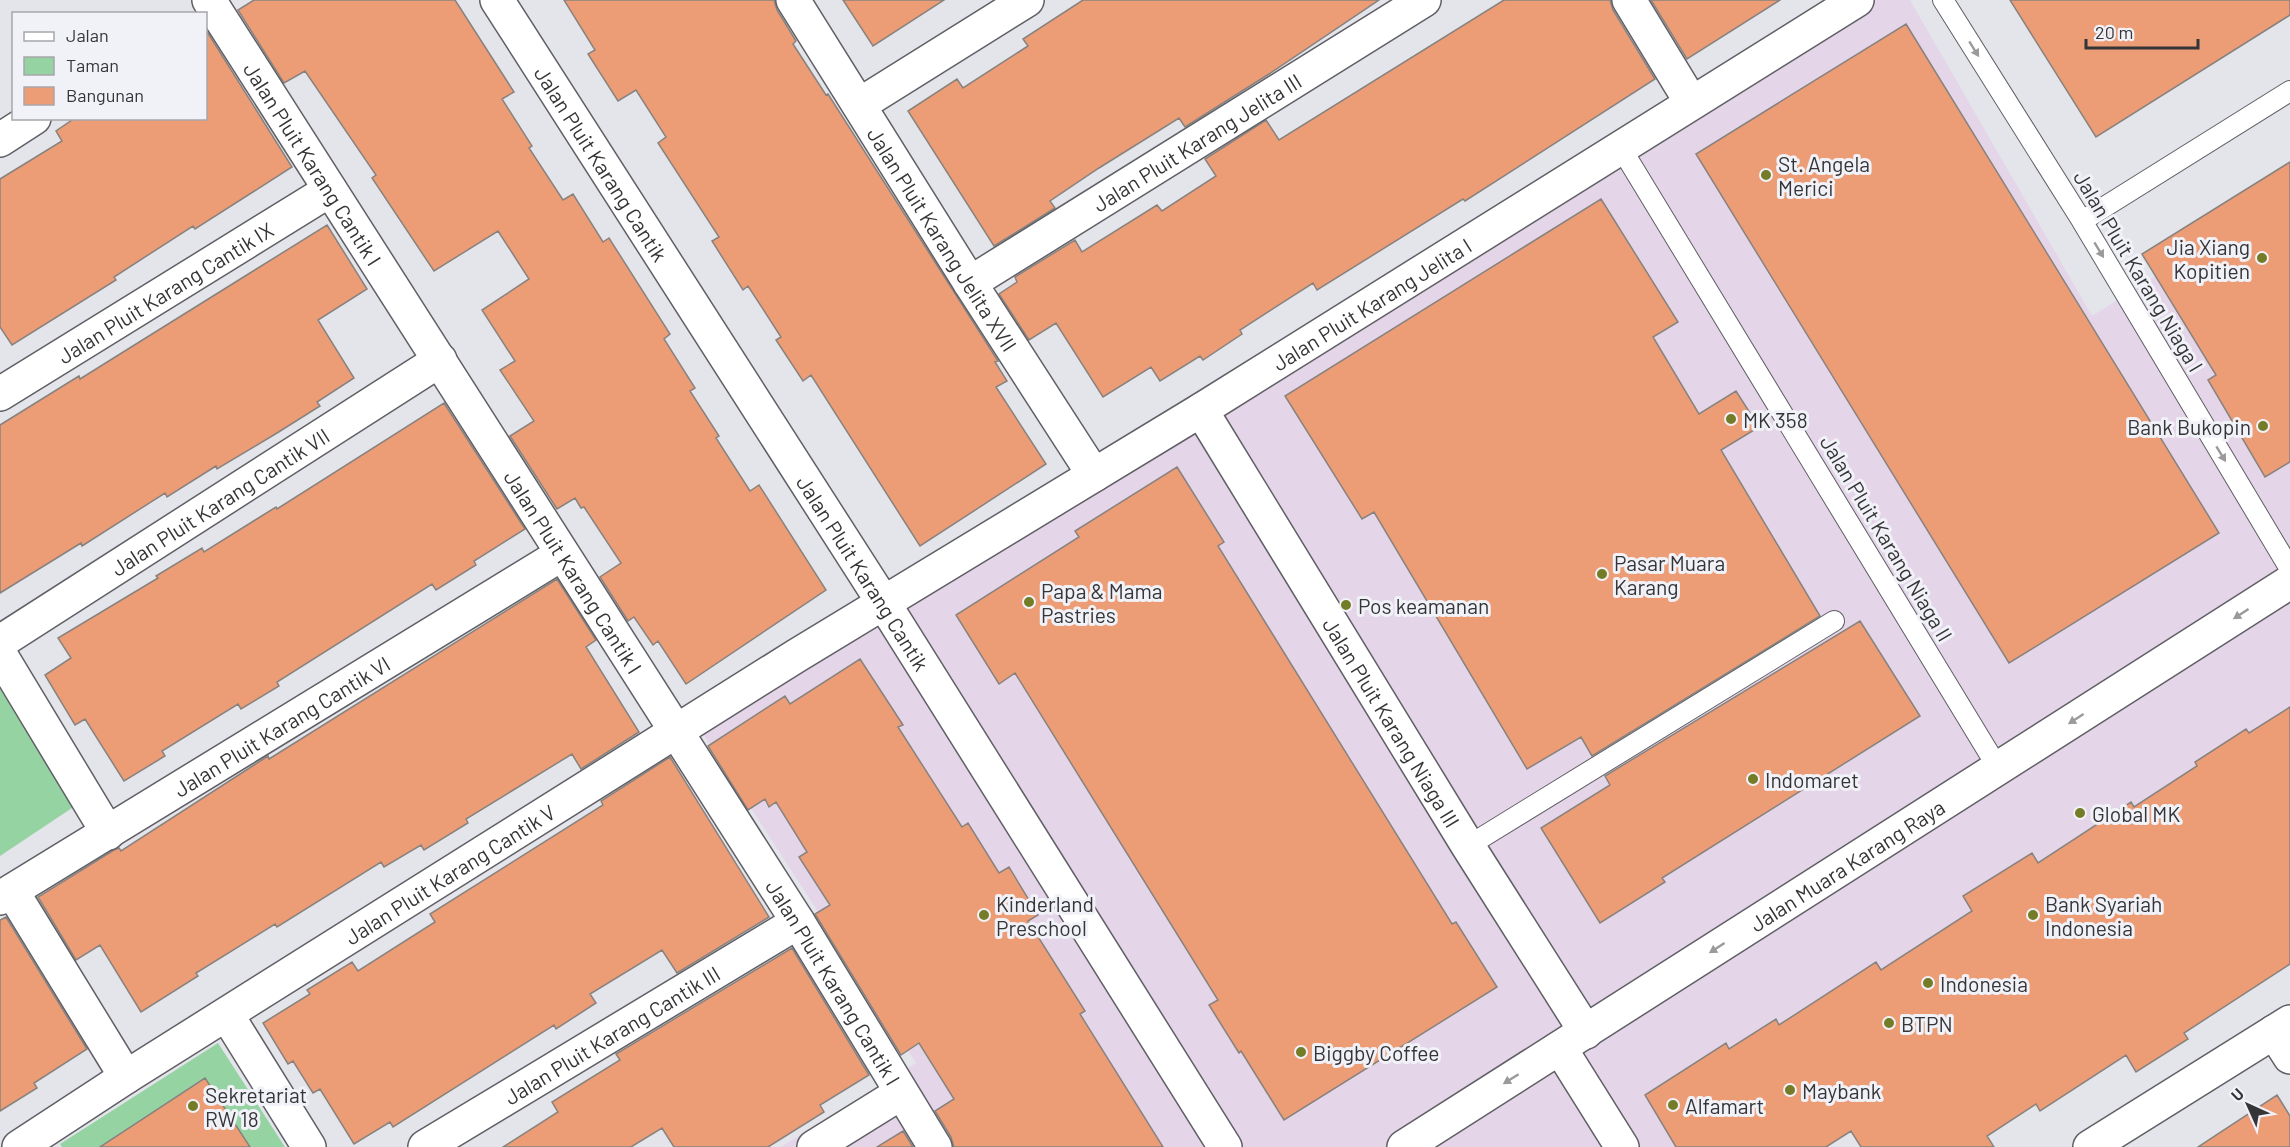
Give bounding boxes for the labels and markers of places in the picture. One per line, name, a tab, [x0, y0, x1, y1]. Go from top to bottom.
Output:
place label: St. Angela Merici	[1778, 151, 1870, 200]
marker: St. Angela Merici	[1759, 168, 1773, 182]
place label: Jia Xiang Kopitien	[2167, 234, 2250, 283]
marker: Jia Xiang Kopitien	[2255, 251, 2269, 265]
place label: MK 358	[1743, 407, 1808, 432]
marker: MK 358	[1724, 412, 1738, 426]
place label: Bank Bukopin	[2127, 414, 2251, 439]
marker: Bank Bukopin	[2256, 419, 2270, 433]
place label: Pasar Muara Karang	[1614, 550, 1725, 599]
marker: Pasar Muara Karang	[1595, 567, 1609, 581]
place label: Papa & Mama Pastries	[1041, 578, 1163, 627]
place label: Pos keamanan	[1358, 593, 1489, 618]
marker: Papa & Mama Pastries	[1022, 595, 1036, 609]
marker: Pos keamanan	[1339, 598, 1353, 612]
place label: Indomaret	[1765, 767, 1859, 792]
marker: Indomaret	[1746, 772, 1760, 786]
place label: Global MK	[2092, 801, 2180, 826]
marker: Global MK	[2073, 806, 2087, 820]
place label: Kinderland Preschool	[996, 891, 1094, 940]
place label: Bank Syariah Indonesia	[2045, 891, 2162, 940]
marker: Kinderland Preschool	[977, 908, 991, 922]
marker: Bank Syariah Indonesia	[2026, 908, 2040, 922]
place label: Indonesia	[1940, 971, 2028, 996]
marker: Indonesia	[1921, 976, 1935, 990]
place label: BTPN	[1901, 1011, 1953, 1036]
marker: BTPN	[1882, 1016, 1896, 1030]
place label: Biggby Coffee	[1313, 1040, 1440, 1065]
marker: Biggby Coffee	[1294, 1045, 1308, 1059]
place label: Maybank	[1802, 1078, 1881, 1103]
place label: Sekretariat RW 18	[205, 1082, 307, 1131]
marker: Maybank	[1783, 1083, 1797, 1097]
place label: Alfamart	[1685, 1093, 1764, 1118]
marker: Alfamart	[1666, 1098, 1680, 1112]
marker: Sekretariat RW 18	[186, 1099, 200, 1113]

